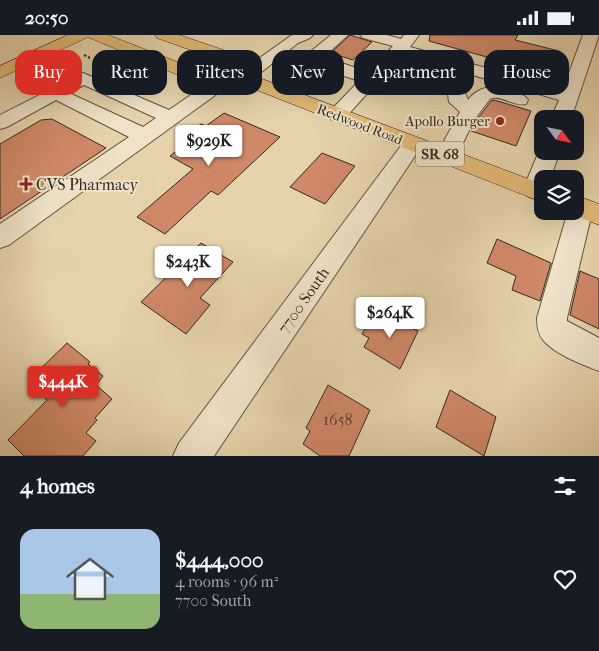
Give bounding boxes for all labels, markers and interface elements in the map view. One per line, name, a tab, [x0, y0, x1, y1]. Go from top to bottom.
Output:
text: 20:50	[25, 7, 68, 29]
chip: Buy	[15, 50, 82, 95]
chip: Rent	[92, 50, 167, 95]
chip: Filters	[177, 50, 262, 95]
chip: New	[272, 50, 344, 95]
chip: Apartment	[354, 50, 474, 95]
chip: House	[484, 50, 569, 95]
street label: Redwood Road	[315, 100, 405, 149]
north arrow	[534, 110, 584, 160]
map controls	[534, 110, 584, 220]
place label: Apollo Burger	[404, 113, 490, 130]
marker: Apollo Burger	[494, 115, 506, 127]
pin: $929K	[174, 125, 244, 167]
text: $929K	[186, 131, 232, 150]
road number: SR 68	[416, 141, 464, 167]
button: layers	[534, 170, 584, 220]
place label: CVS Pharmacy	[36, 175, 138, 194]
marker: CVS Pharmacy	[20, 178, 32, 190]
pin: $243K	[153, 245, 223, 288]
text: $243K	[166, 252, 210, 271]
street label: 7700 South	[274, 264, 333, 337]
pin: $264K	[355, 297, 425, 339]
text: $264K	[367, 303, 413, 322]
pin: $444K	[28, 365, 98, 408]
text: $444K	[39, 372, 87, 391]
house number: 1658	[323, 410, 353, 429]
icon: filters	[551, 472, 579, 500]
text: 4 homes	[20, 474, 95, 498]
text: $444,000	[175, 548, 264, 572]
icon: home	[60, 549, 120, 609]
icon: heart	[551, 565, 579, 593]
text: 4 rooms · 96 m²	[175, 572, 278, 591]
text: 7700 South	[175, 591, 251, 610]

